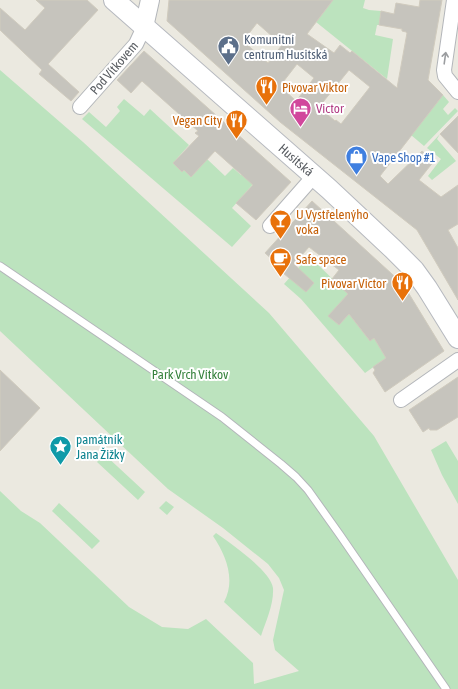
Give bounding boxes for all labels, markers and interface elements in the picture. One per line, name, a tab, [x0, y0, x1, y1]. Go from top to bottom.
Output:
place label: Komunitní centrum Husitská	[244, 32, 328, 62]
public building icon: Komunitní centrum Husitská	[215, 33, 241, 66]
street label: Pod Vítkovem	[87, 38, 141, 98]
one-way arrow	[441, 51, 449, 64]
restaurant icon: Pivovar Viktor	[254, 74, 280, 107]
place label: Pivovar Viktor	[282, 80, 348, 95]
hotel icon: Victor	[287, 95, 313, 128]
place label: Victor	[316, 101, 344, 116]
restaurant icon: Vegan City	[224, 107, 250, 140]
place label: Vegan City	[173, 113, 223, 128]
street label: Husitská	[275, 141, 317, 179]
shop icon: Vape Shop #1	[344, 144, 370, 177]
place label: Vape Shop #1	[372, 150, 436, 165]
place label: U Vystřelenýho voka	[296, 207, 369, 237]
bar icon: U Vystřelenýho voka	[268, 208, 294, 241]
cafe icon: Safe space	[268, 246, 294, 279]
place label: Safe space	[296, 252, 346, 267]
restaurant icon: Pivovar Victor	[389, 270, 415, 303]
place label: Pivovar Victor	[321, 276, 386, 291]
park label: Park Vrch Vítkov	[152, 367, 229, 382]
place label: památník Jana Žižky	[76, 432, 126, 462]
place icon: památník Jana Žižky	[48, 433, 74, 466]

